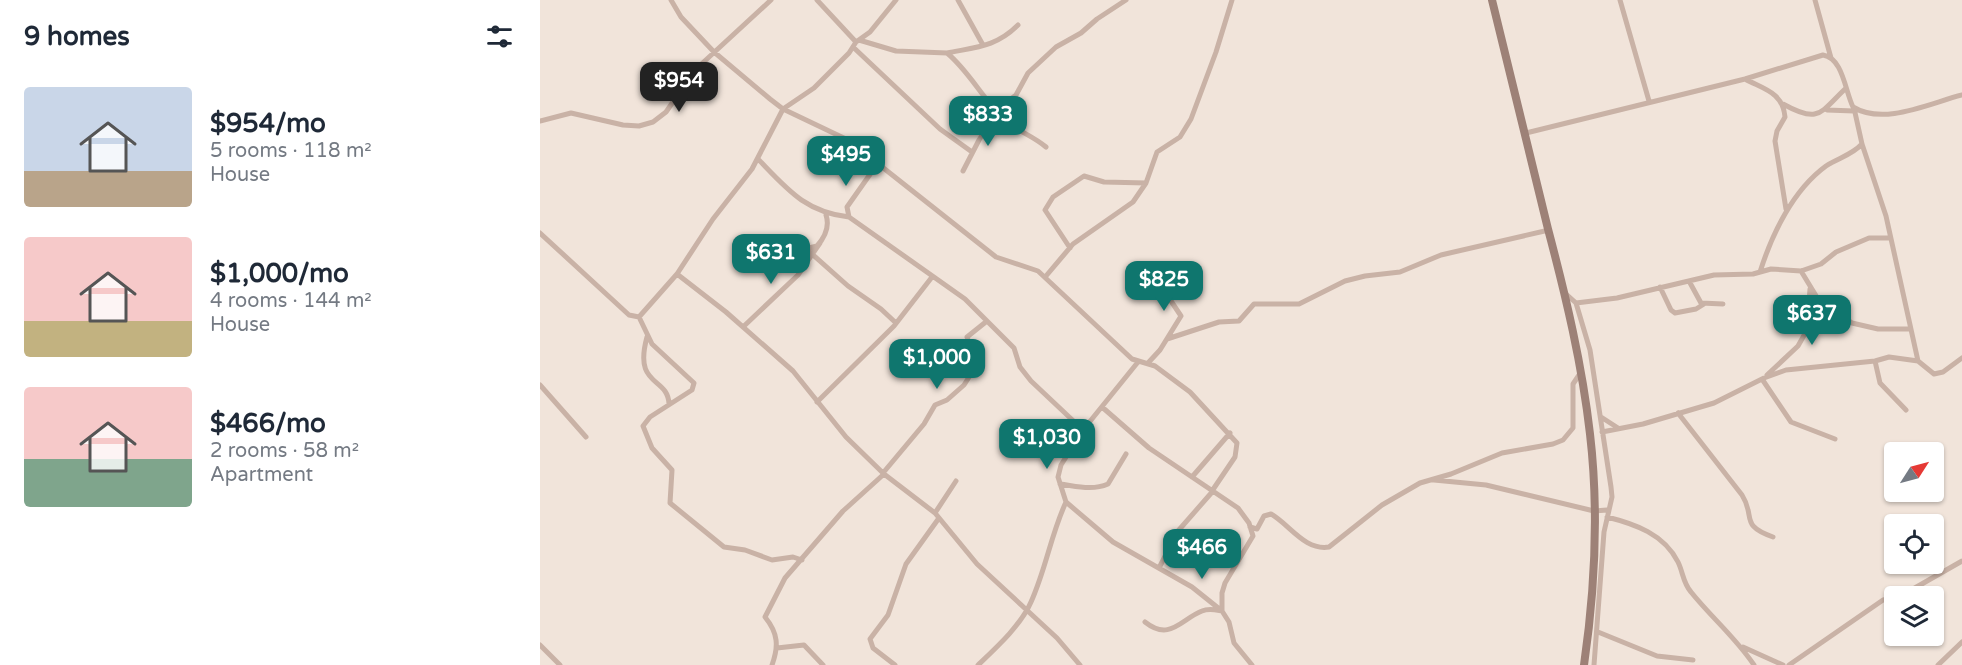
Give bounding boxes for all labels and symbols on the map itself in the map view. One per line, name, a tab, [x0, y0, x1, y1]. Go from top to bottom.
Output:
pin: $954	[643, 62, 715, 113]
pin: $833	[952, 96, 1024, 147]
pin: $495	[810, 136, 882, 187]
pin: $631	[735, 234, 807, 285]
pin: $825	[1128, 261, 1200, 312]
pin: $637	[1776, 295, 1848, 346]
pin: $1,000	[888, 339, 986, 390]
pin: $1,030	[998, 419, 1096, 470]
north arrow	[1884, 442, 1944, 502]
pin: $466	[1166, 529, 1238, 580]

